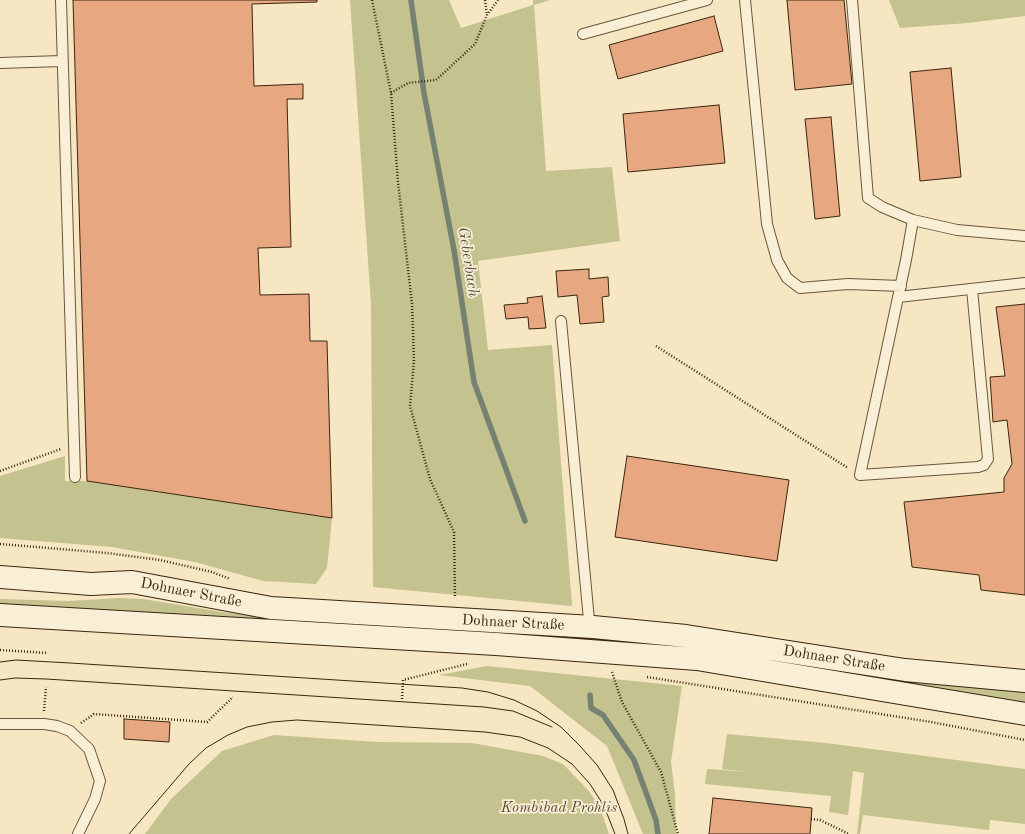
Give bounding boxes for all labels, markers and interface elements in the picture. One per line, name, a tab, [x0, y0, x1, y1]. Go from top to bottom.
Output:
water label: Geberbach	[453, 226, 483, 298]
street label: Dohnaer Straße	[139, 574, 243, 612]
street label: Dohnaer Straße	[461, 611, 565, 635]
street label: Dohnaer Straße	[782, 642, 886, 676]
park label: Kombibad Prohlis	[501, 799, 617, 817]

